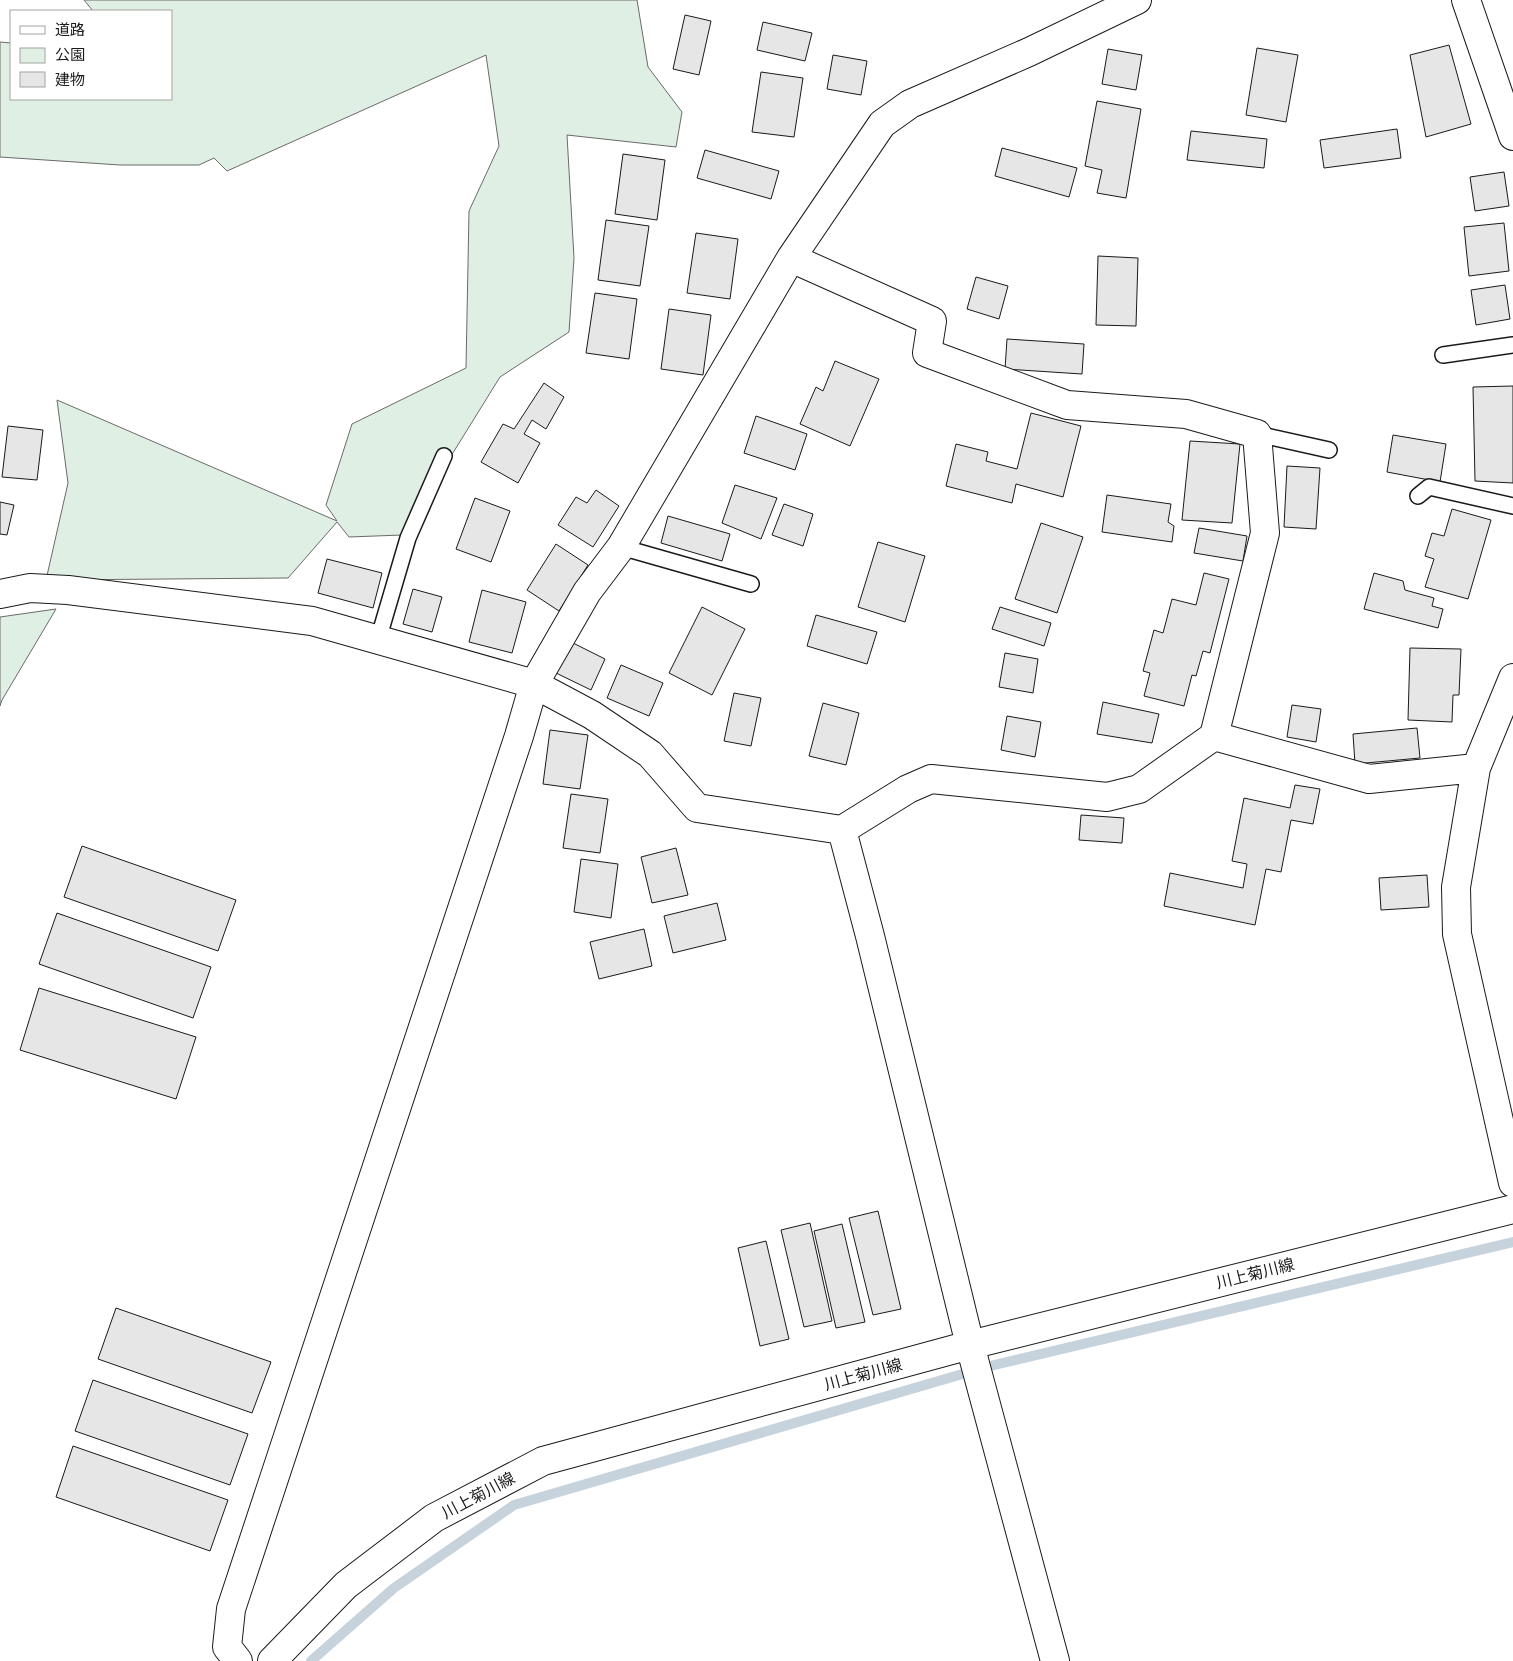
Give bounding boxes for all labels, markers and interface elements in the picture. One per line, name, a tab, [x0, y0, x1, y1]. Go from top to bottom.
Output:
legend	[10, 10, 172, 100]
text: 道路	[55, 19, 85, 40]
text: 公園	[55, 44, 85, 65]
text: 建物	[55, 69, 85, 90]
street label: 川上菊川線	[1214, 1253, 1296, 1293]
street label: 川上菊川線	[822, 1353, 904, 1395]
street label: 川上菊川線	[438, 1467, 518, 1523]

